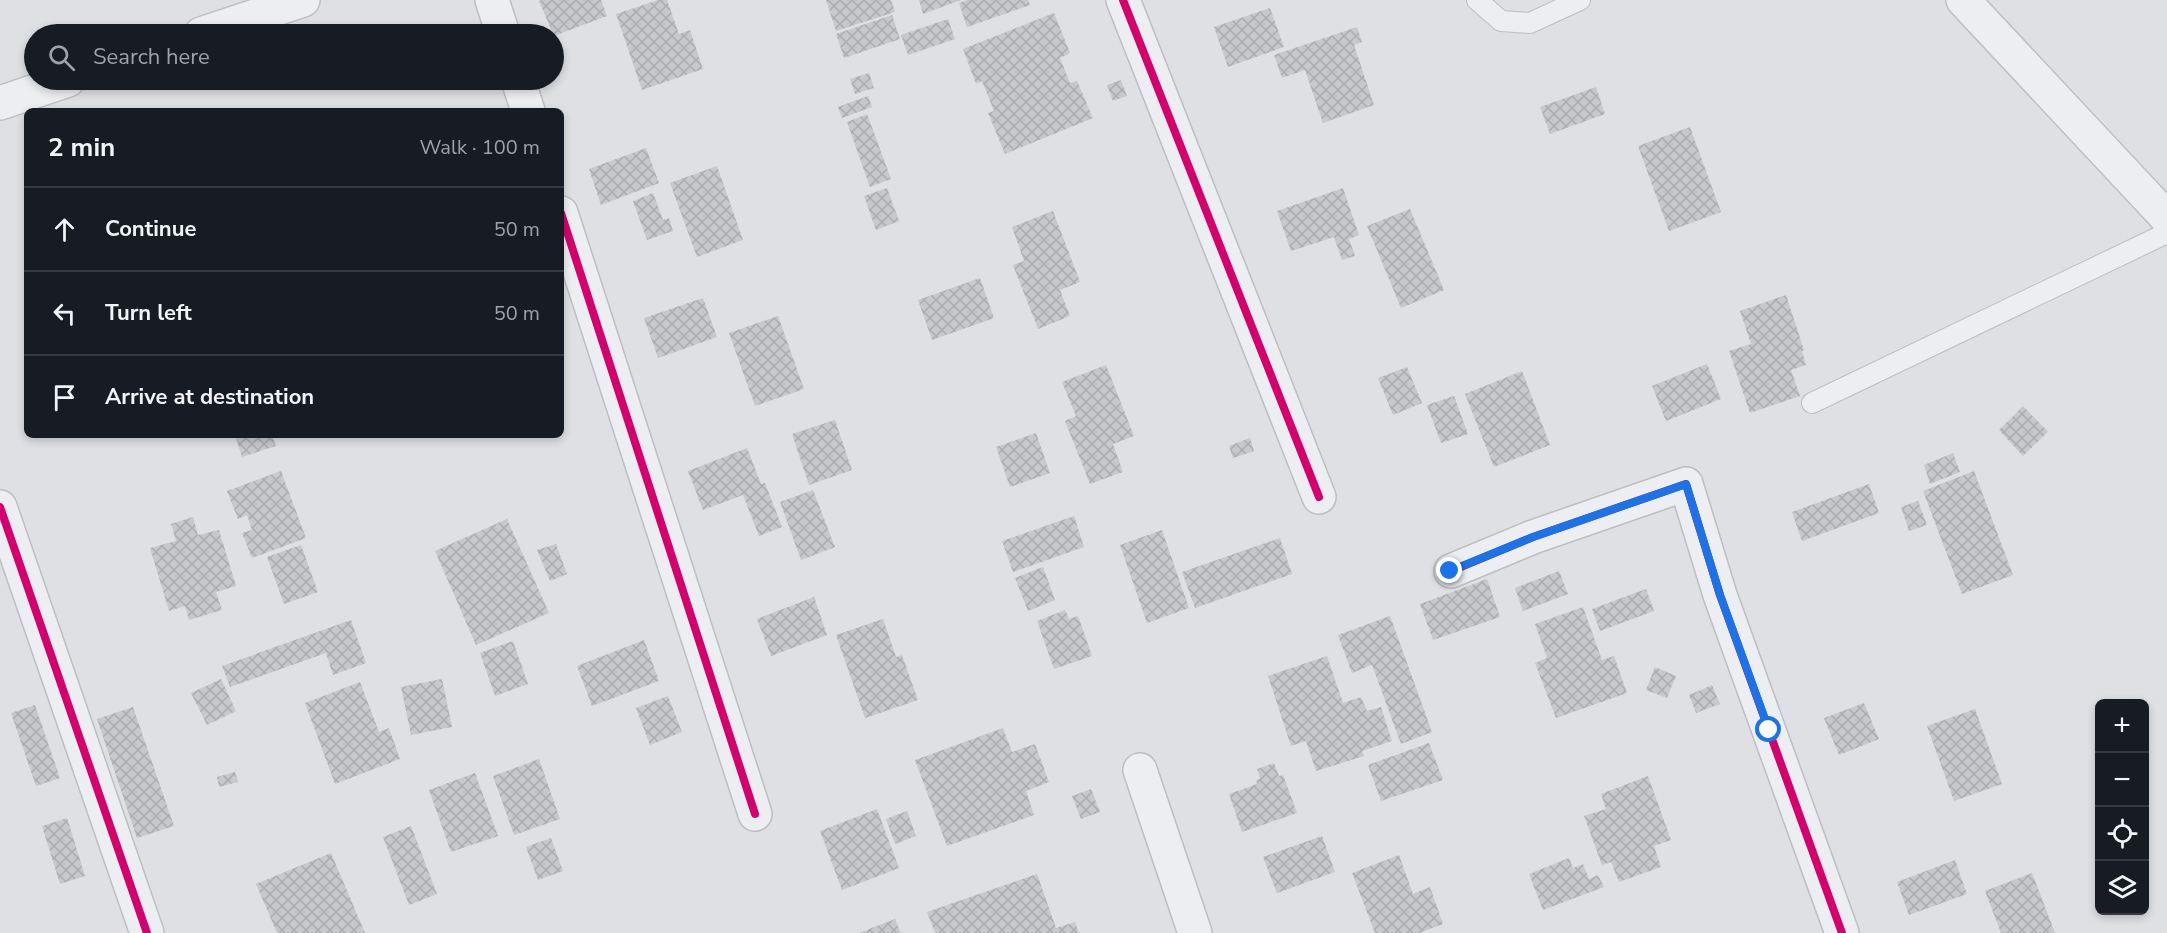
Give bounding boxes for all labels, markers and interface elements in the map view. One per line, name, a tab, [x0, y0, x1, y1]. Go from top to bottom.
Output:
search box	[24, 24, 564, 90]
icon: search	[45, 41, 78, 74]
text: Search here	[93, 42, 210, 72]
text: 2 min	[48, 130, 115, 165]
text: Walk · 100 m	[420, 134, 540, 161]
icon: ahead	[48, 213, 81, 246]
text: Continue	[105, 214, 196, 244]
text: 50 m	[494, 216, 540, 243]
icon: left	[48, 297, 81, 330]
text: Turn left	[105, 298, 192, 328]
text: 50 m	[494, 300, 540, 327]
icon: arrive	[48, 381, 81, 414]
text: Arrive at destination	[105, 382, 314, 412]
route end	[1436, 557, 1462, 583]
map controls	[2095, 699, 2149, 915]
button: +	[2095, 699, 2149, 753]
route start	[1755, 716, 1781, 742]
button: −	[2095, 753, 2149, 807]
button: locate	[2095, 807, 2149, 861]
button: layers	[2095, 861, 2149, 915]

